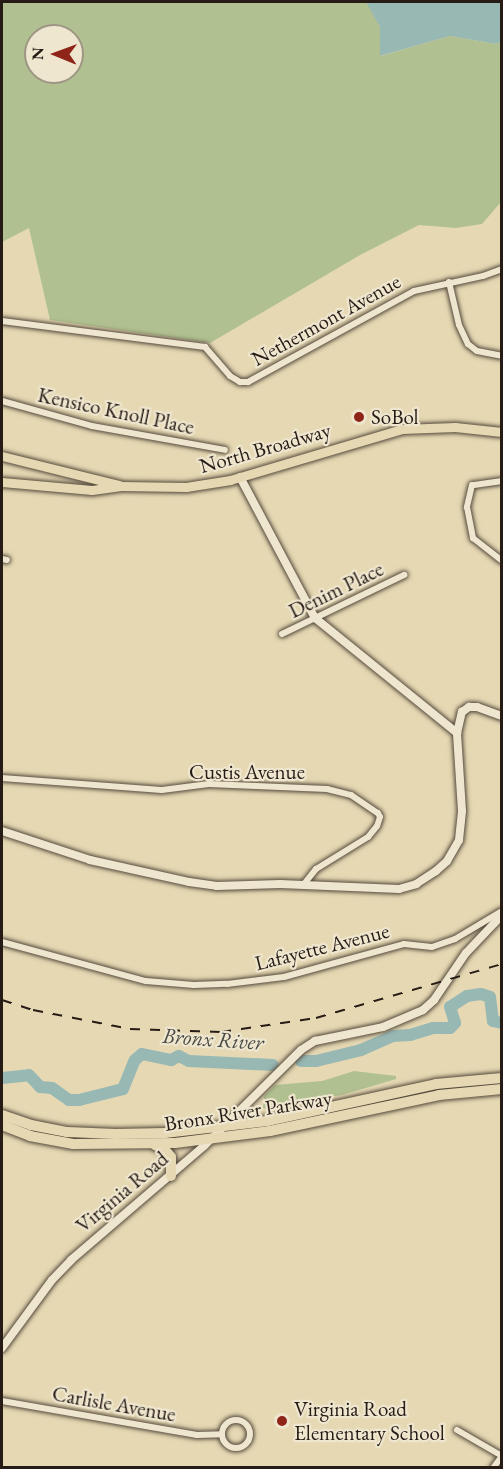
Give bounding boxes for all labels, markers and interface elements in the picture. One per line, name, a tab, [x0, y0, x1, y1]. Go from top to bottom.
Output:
north arrow	[24, 24, 84, 84]
text: N	[27, 47, 48, 60]
street label: Nethermont Avenue	[247, 269, 405, 371]
street label: Kensico Knoll Place	[35, 382, 197, 440]
place label: SoBol	[371, 404, 419, 430]
marker: SoBol	[352, 410, 366, 424]
street label: North Broadway	[196, 417, 334, 479]
street label: Denim Place	[285, 556, 387, 624]
street label: Custis Avenue	[189, 759, 305, 785]
street label: Lafayette Avenue	[252, 918, 392, 976]
water label: Bronx River	[162, 1022, 264, 1056]
street label: Bronx River Parkway	[162, 1085, 334, 1137]
street label: Virginia Road	[71, 1146, 173, 1238]
street label: Carlisle Avenue	[50, 1381, 178, 1427]
place label: Virginia Road Elementary School	[294, 1396, 445, 1446]
marker: Virginia Road Elementary School	[275, 1414, 289, 1428]

